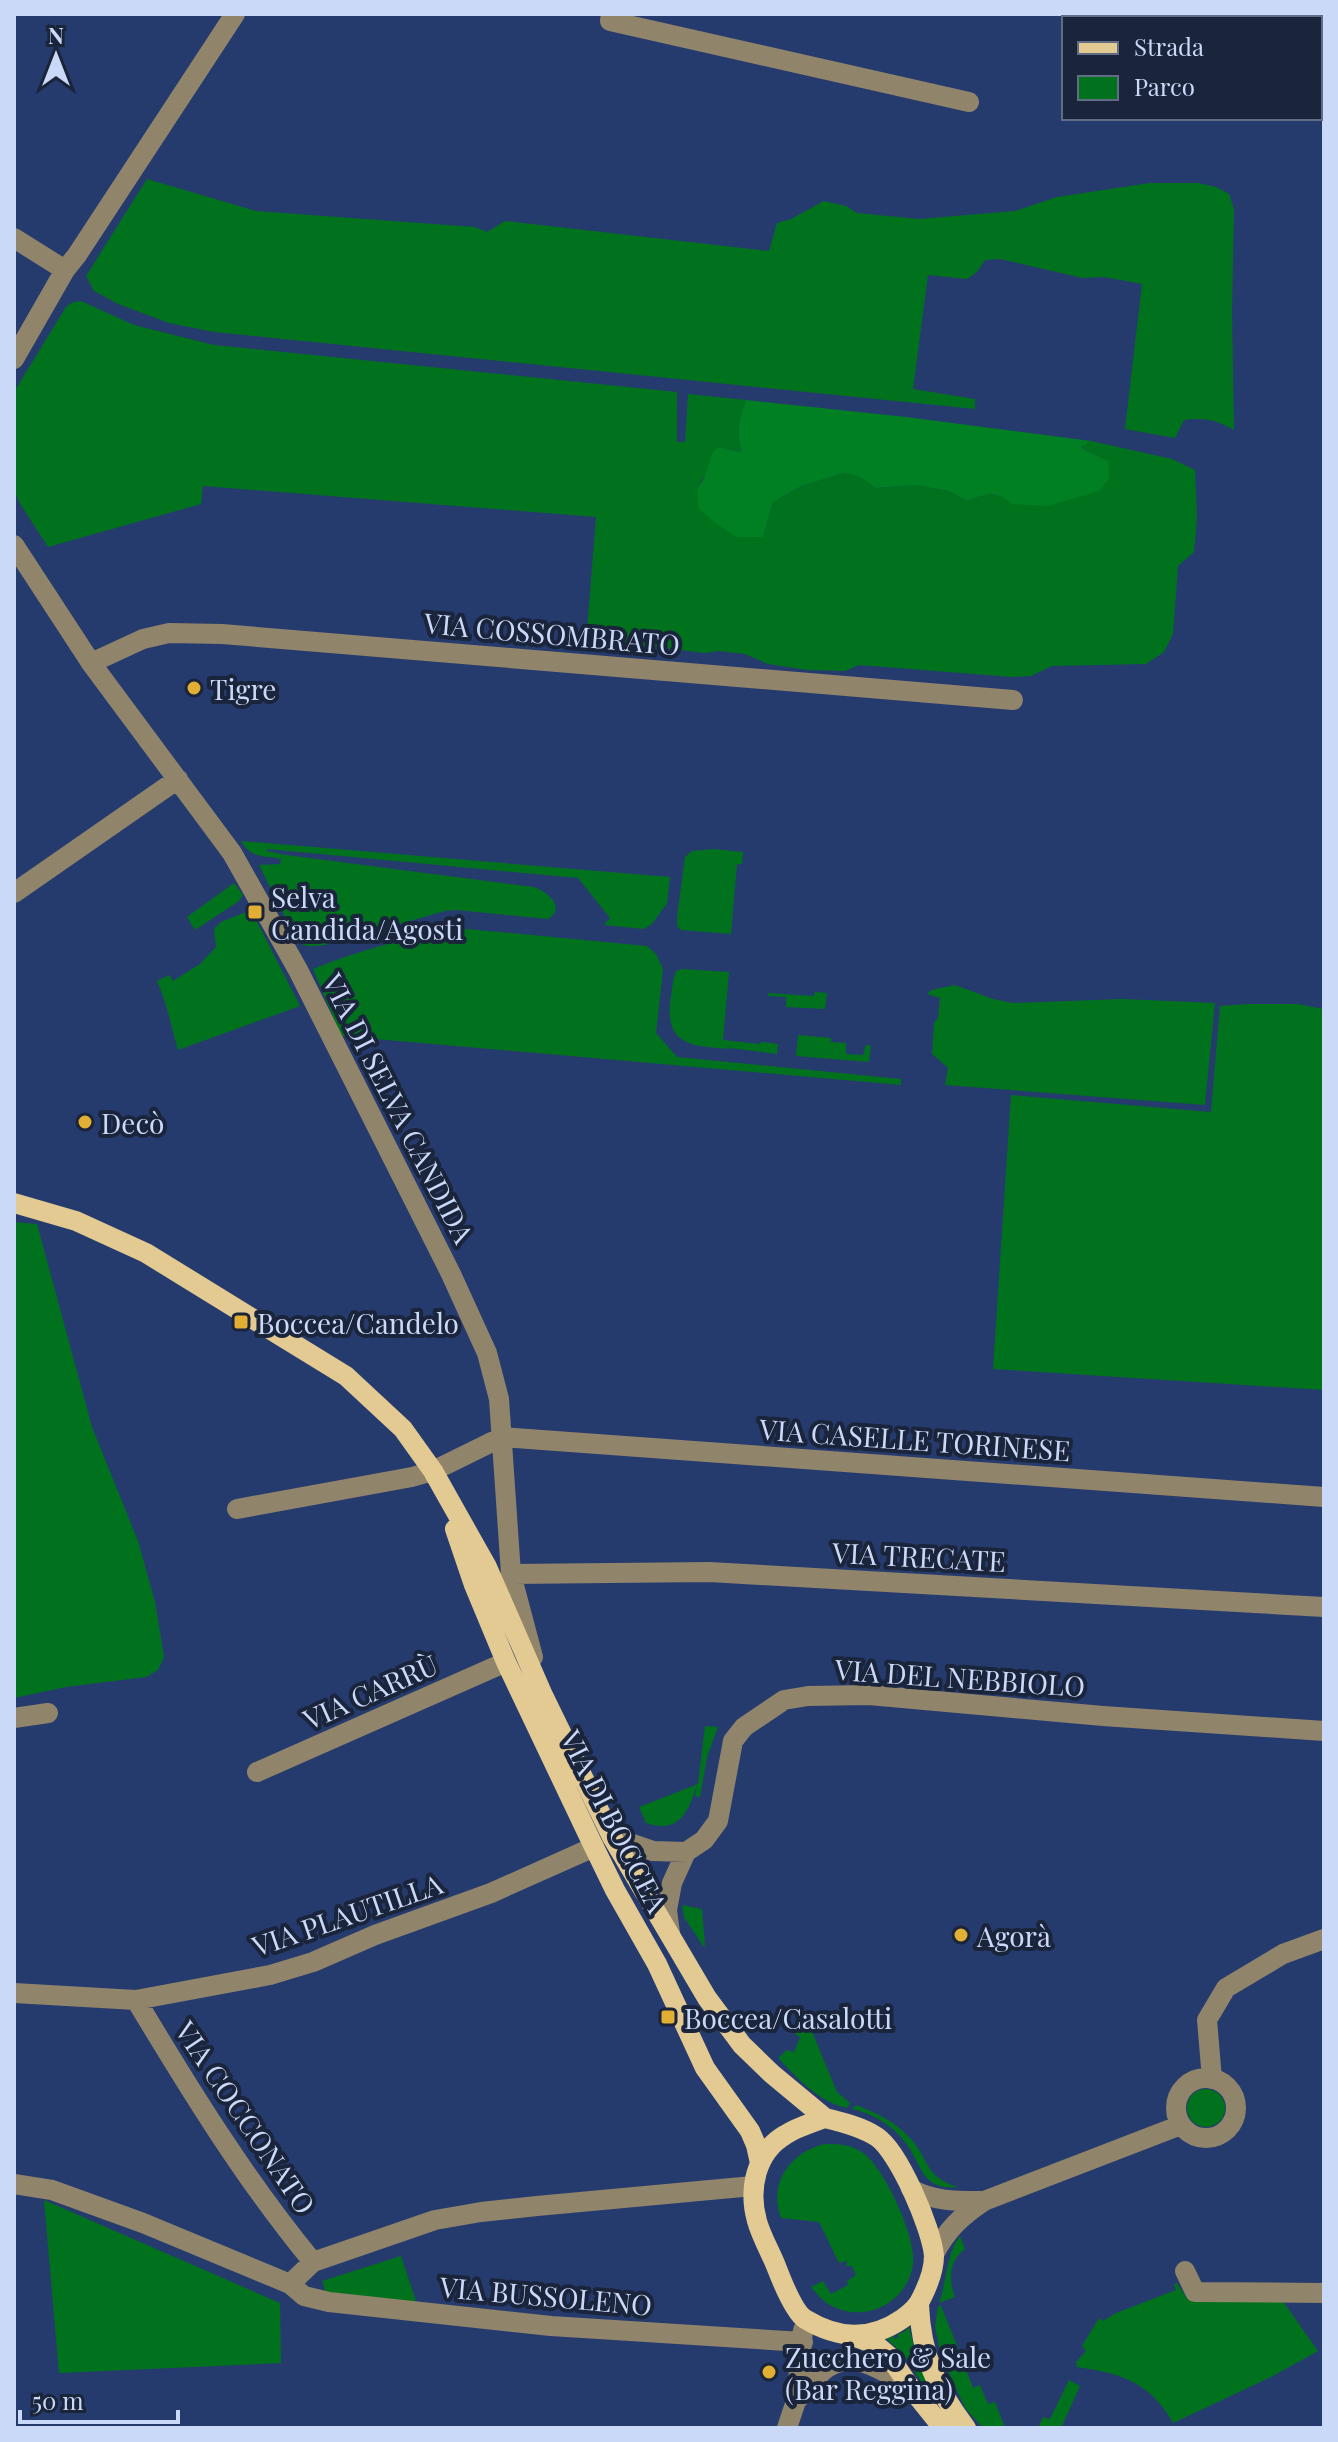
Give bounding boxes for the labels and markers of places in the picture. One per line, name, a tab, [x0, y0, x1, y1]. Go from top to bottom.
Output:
place label: Tigre	[210, 670, 276, 707]
marker: Tigre	[185, 679, 203, 697]
place label: Selva Candida/Agosti	[271, 878, 463, 947]
marker: Selva Candida/Agosti	[246, 903, 264, 921]
place label: Decò	[101, 1104, 164, 1141]
marker: Decò	[76, 1113, 94, 1131]
place label: Boccea/Candelo	[257, 1304, 459, 1341]
marker: Boccea/Candelo	[232, 1313, 250, 1331]
place label: Agorà	[976, 1917, 1051, 1954]
marker: Agorà	[952, 1926, 970, 1944]
place label: Boccea/Casalotti	[684, 1999, 892, 2036]
marker: Boccea/Casalotti	[659, 2008, 677, 2026]
place label: Zucchero & Sale (Bar Reggina)	[785, 2338, 991, 2407]
marker: Zucchero & Sale (Bar Reggina)	[760, 2363, 778, 2381]

